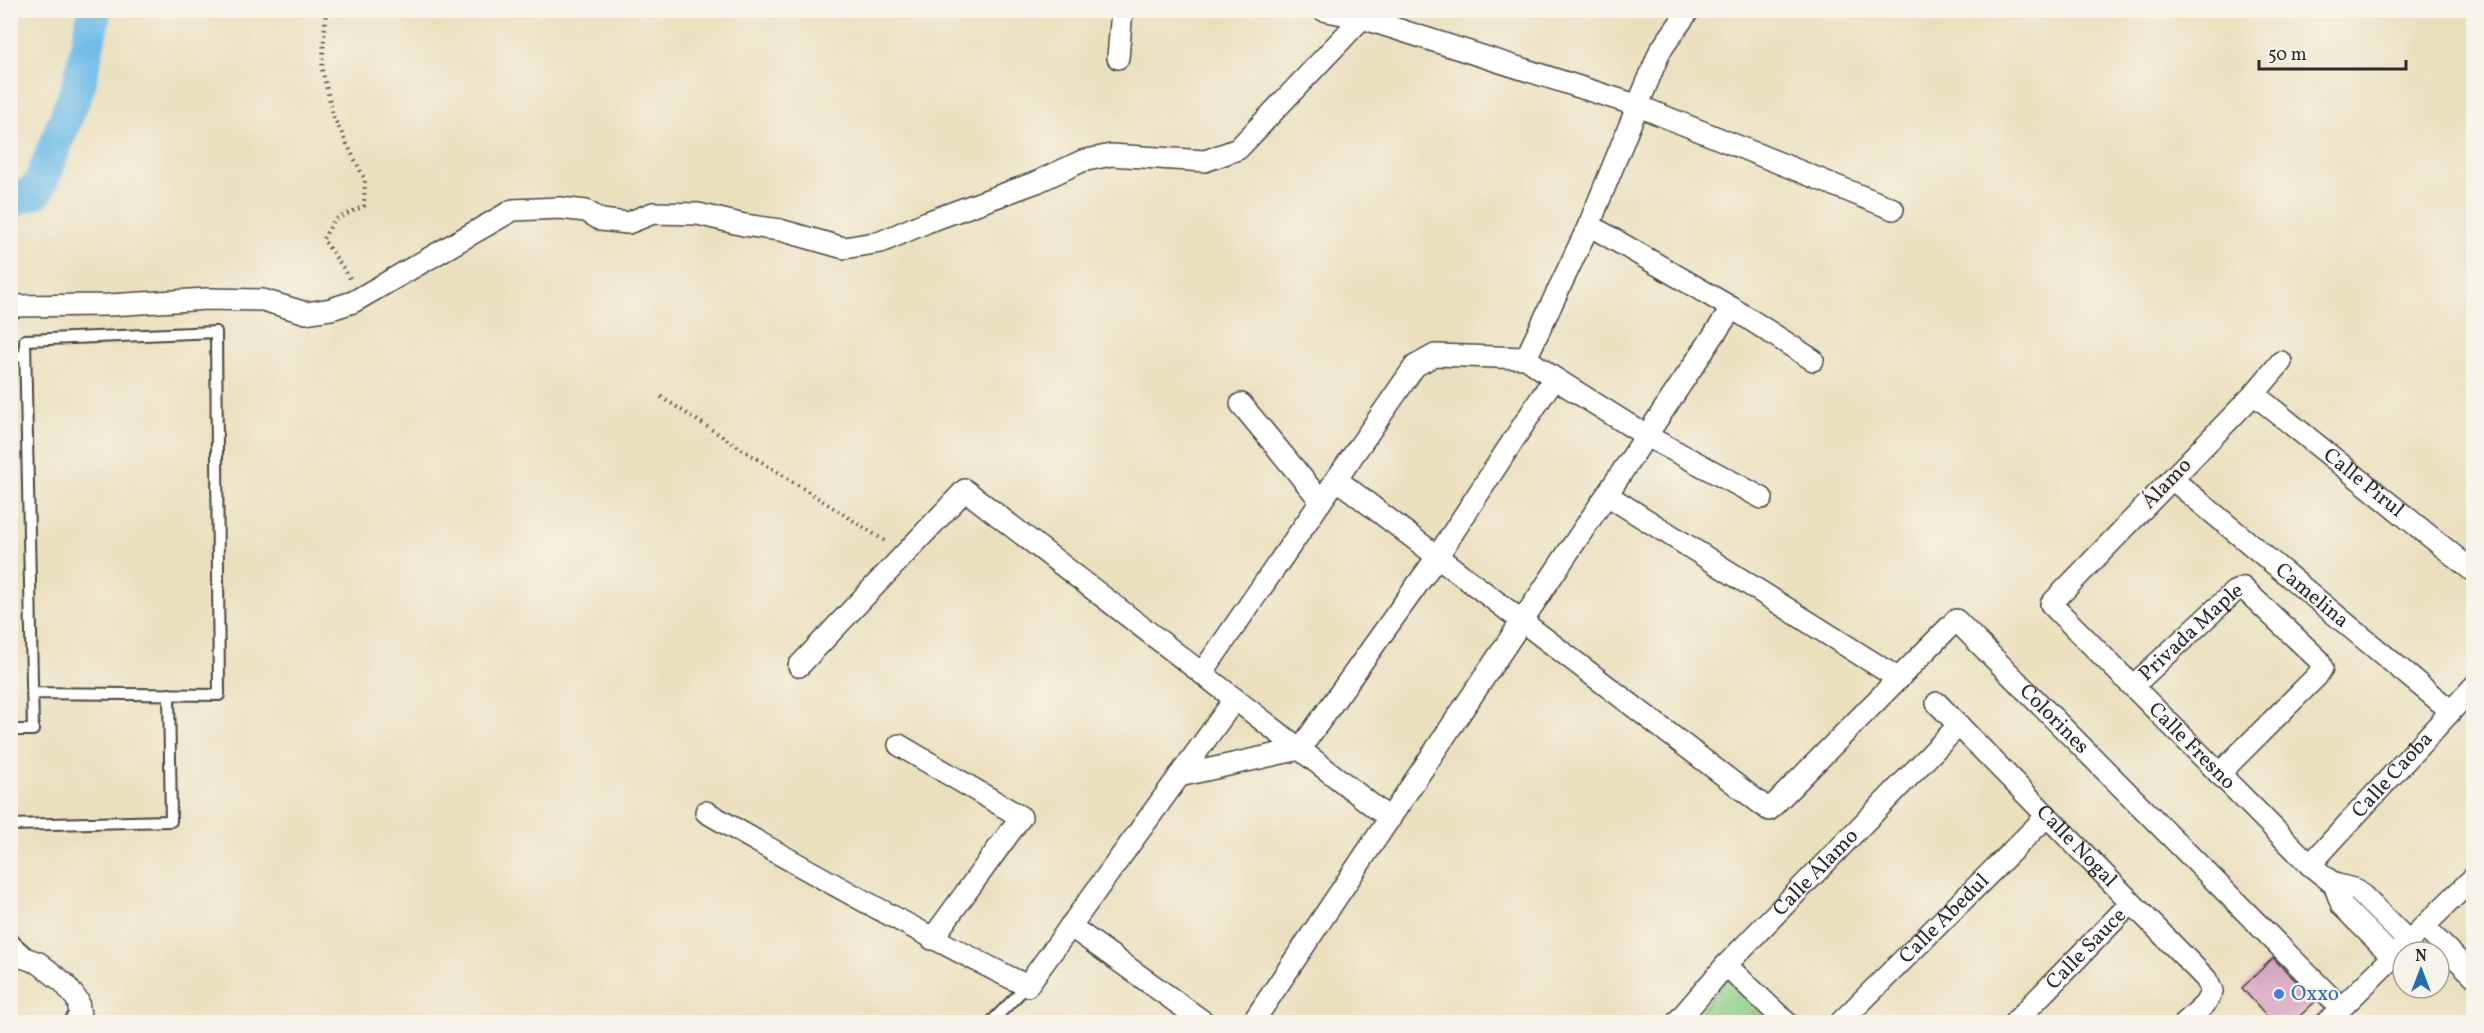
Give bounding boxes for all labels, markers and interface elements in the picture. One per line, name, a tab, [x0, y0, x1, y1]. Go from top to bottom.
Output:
scale bar	[2259, 33, 2406, 71]
text: 50 m	[2268, 43, 2307, 68]
street label: Calle Pirul	[2317, 441, 2410, 524]
street label: Álamo	[2135, 452, 2199, 516]
street label: Camelina	[2269, 556, 2355, 635]
street label: Privada Maple	[2132, 575, 2247, 688]
street label: Colorines	[2013, 677, 2096, 761]
street label: Calle Fresno	[2142, 695, 2242, 797]
street label: Calle Caoba	[2345, 725, 2440, 825]
street label: Calle Nogal	[2030, 798, 2124, 894]
street label: Calle Álamo	[1766, 822, 1865, 923]
street label: Calle Abedul	[1893, 867, 1996, 970]
street label: Calle Sauce	[2039, 902, 2133, 996]
north arrow	[2391, 940, 2451, 1000]
text: N	[2415, 946, 2427, 968]
place label: Oxxo	[2291, 980, 2339, 1009]
marker: Oxxo	[2272, 987, 2286, 1001]

